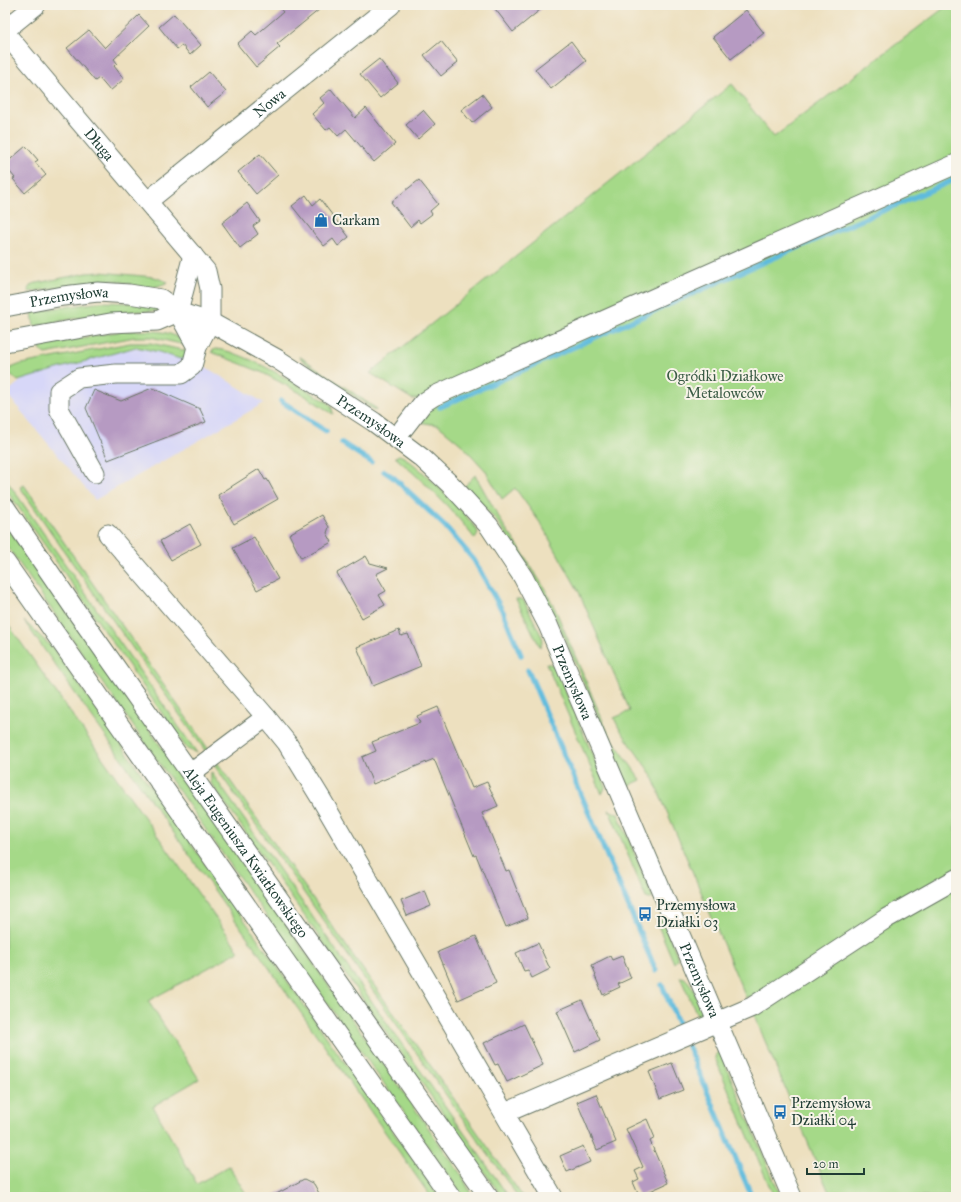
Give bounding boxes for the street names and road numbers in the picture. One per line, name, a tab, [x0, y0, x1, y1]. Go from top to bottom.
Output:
street label: Nowa	[250, 84, 290, 121]
street label: Długa	[80, 125, 118, 165]
street label: Przemysłowa	[28, 283, 110, 311]
street label: Przemysłowa	[333, 391, 410, 452]
street label: Przemysłowa	[548, 642, 597, 723]
street label: Aleja Eugeniusza Kwiatkowskiego	[179, 762, 313, 941]
street label: Przemysłowa	[676, 940, 724, 1021]

